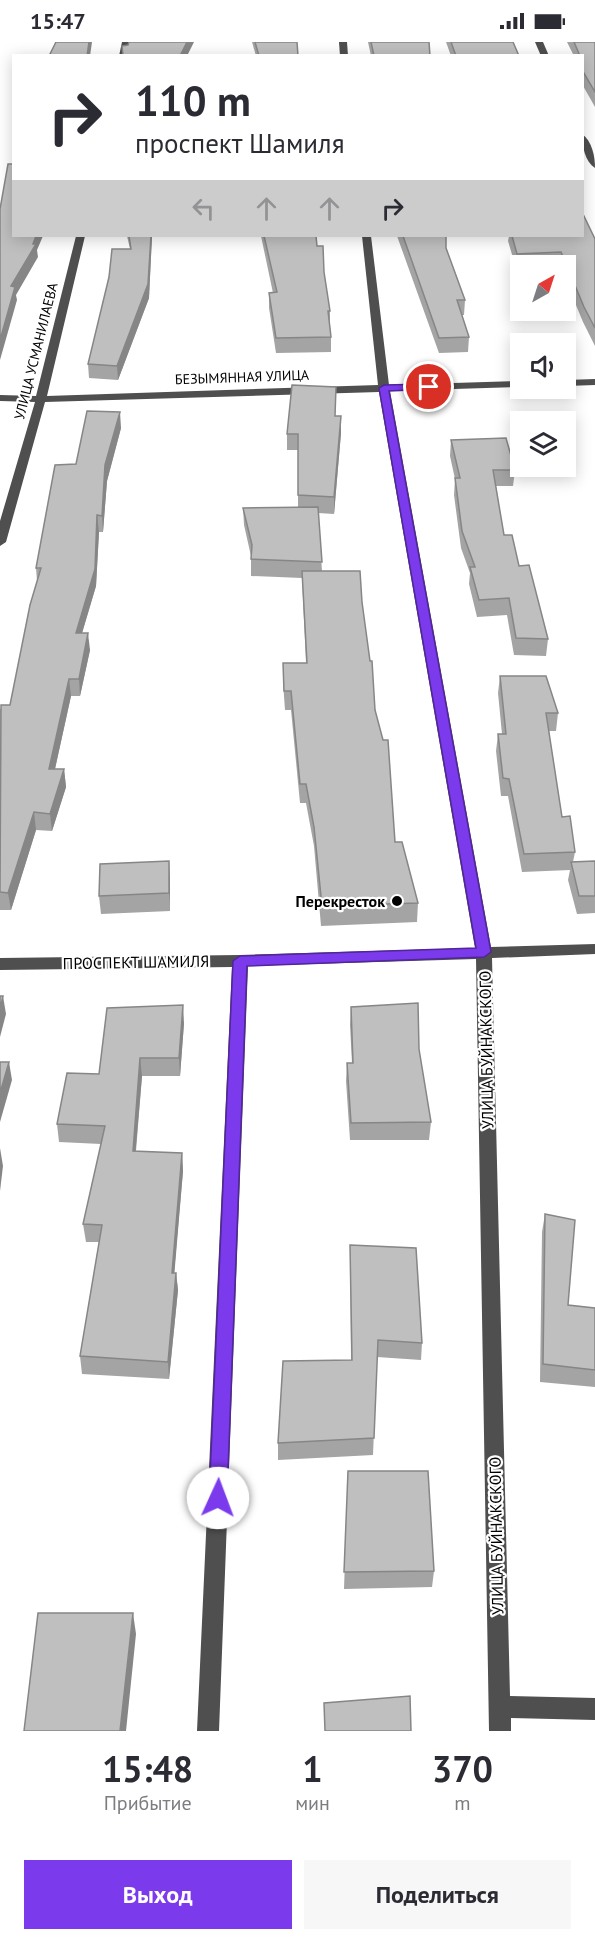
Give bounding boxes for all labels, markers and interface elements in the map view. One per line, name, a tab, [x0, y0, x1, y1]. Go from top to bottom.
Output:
text: 15:47	[30, 7, 86, 35]
text: 110 m	[135, 73, 251, 128]
icon: right	[36, 78, 114, 156]
text: проспект Шамиля	[135, 126, 345, 160]
icon: left	[187, 192, 220, 225]
icon: ahead	[250, 192, 283, 225]
icon: ahead	[313, 192, 346, 225]
icon: right	[376, 192, 409, 225]
north arrow	[510, 255, 576, 321]
map controls	[510, 255, 576, 477]
street label: УЛИЦА УСМАНИЛАЕВА	[10, 280, 62, 421]
button: sound	[510, 333, 576, 399]
pin	[403, 361, 454, 412]
street label: БЕЗЫМЯННАЯ УЛИЦА	[175, 366, 310, 388]
icon: arrive	[412, 370, 445, 403]
button: layers	[510, 411, 576, 477]
place label: Перекресток	[296, 891, 385, 911]
marker: Перекресток	[390, 894, 404, 908]
street label: ПРОСПЕКТ ШАМИЛЯ	[63, 951, 209, 973]
street label: УЛИЦА БУЙНАКСКОГО	[475, 971, 497, 1129]
street label: УЛИЦА БУЙНАКСКОГО	[485, 1457, 507, 1615]
position arrow	[186, 1466, 250, 1530]
text: 15:48	[102, 1745, 193, 1792]
text: 1	[302, 1745, 323, 1792]
text: 370	[432, 1745, 493, 1792]
text: Прибытие	[104, 1790, 192, 1816]
text: мин	[295, 1790, 330, 1816]
text: m	[454, 1790, 471, 1816]
button: Выход	[24, 1860, 292, 1929]
button: Поделиться	[304, 1860, 571, 1929]

